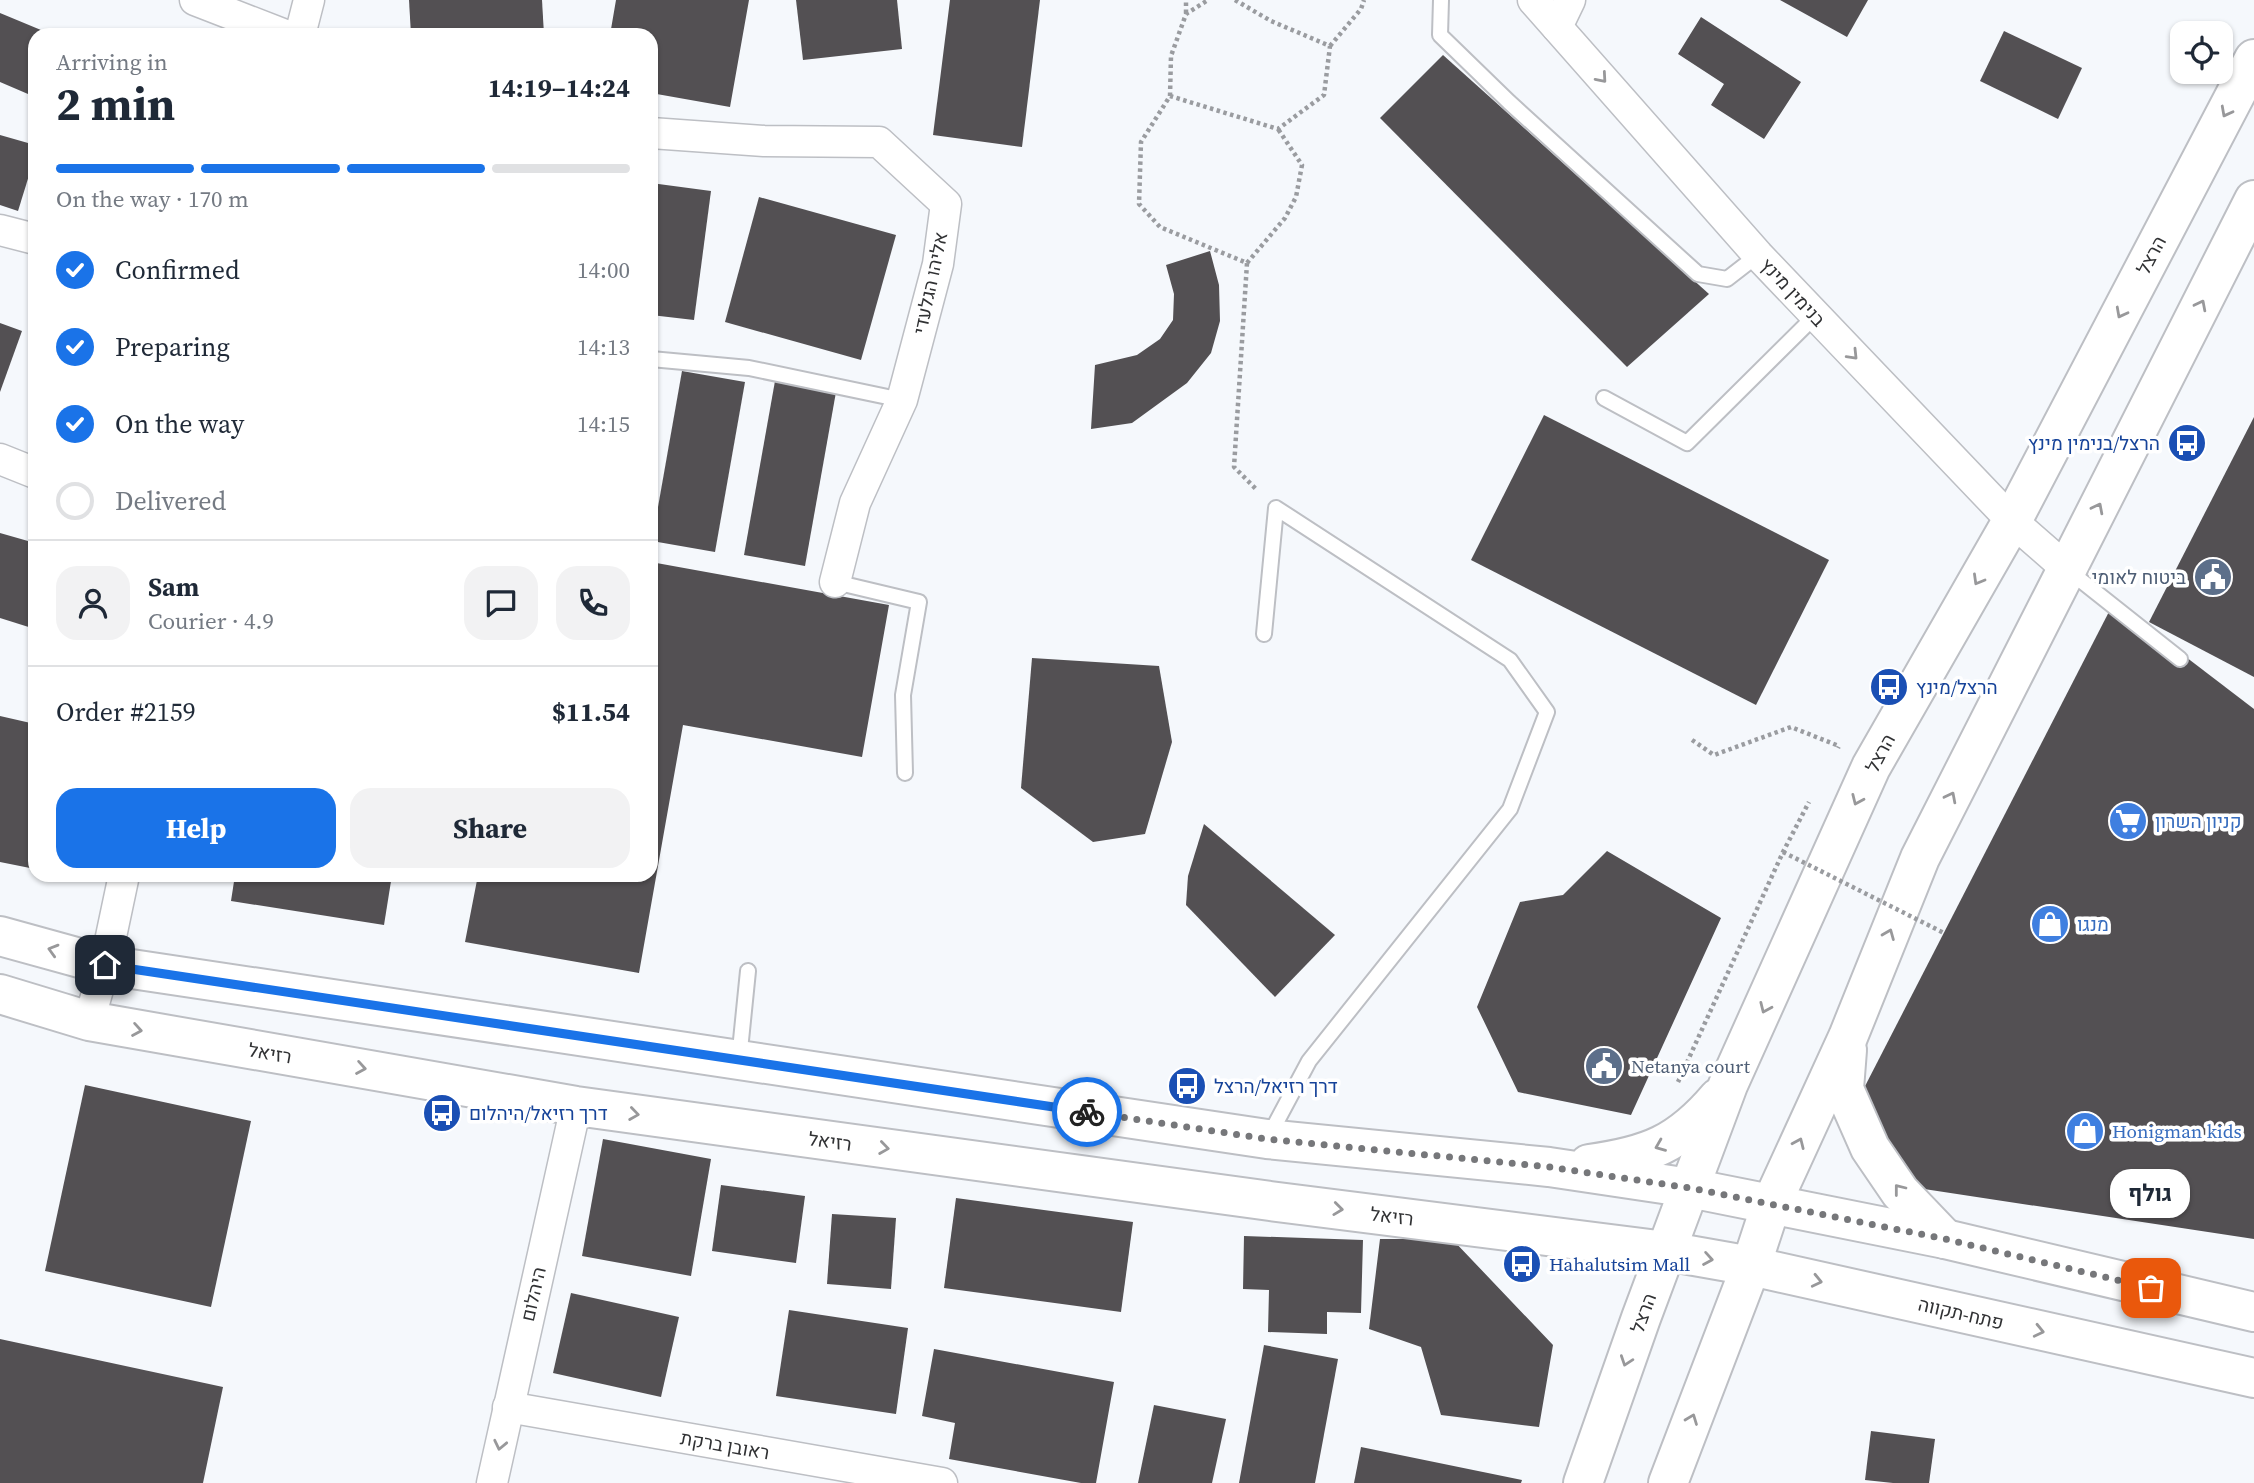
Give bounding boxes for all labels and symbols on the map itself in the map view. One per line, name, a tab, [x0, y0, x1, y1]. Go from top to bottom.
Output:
one-way arrow	[1594, 70, 1606, 83]
one-way arrow	[2221, 105, 2234, 117]
street label: אליהו הגלעדי	[906, 230, 954, 336]
street label: הרצל	[2130, 231, 2172, 279]
street label: בנימין מינץ	[1754, 252, 1832, 332]
one-way arrow	[2192, 300, 2206, 312]
one-way arrow	[2116, 306, 2129, 318]
one-way arrow	[1845, 347, 1858, 360]
bus stop icon: הרצל/בנימין מינץ	[2166, 422, 2208, 464]
place label: הרצל/בנימין מינץ	[2028, 430, 2160, 456]
one-way arrow	[2089, 503, 2103, 515]
public building icon: ביטוח לאומי	[2192, 556, 2234, 598]
place label: ביטוח לאומי	[2092, 564, 2186, 590]
one-way arrow	[1973, 572, 1986, 585]
bus stop icon: הרצל/מינץ	[1868, 666, 1910, 708]
place label: הרצל/מינץ	[1916, 674, 1998, 700]
street label: הרצל	[1859, 729, 1901, 777]
one-way arrow	[1942, 792, 1956, 804]
one-way arrow	[1851, 793, 1865, 805]
supermarket icon: קניון השרון	[2107, 800, 2149, 842]
place label: קניון השרון	[2155, 808, 2242, 834]
shop icon: מנגו	[2029, 903, 2071, 945]
place label: מנגו	[2077, 911, 2109, 937]
one-way arrow	[1881, 929, 1895, 942]
pin	[75, 935, 135, 995]
one-way arrow	[47, 944, 59, 959]
one-way arrow	[1759, 1001, 1773, 1014]
one-way arrow	[131, 1021, 143, 1036]
street label: רזיאל	[246, 1036, 294, 1070]
public building icon: Netanya court	[1583, 1045, 1625, 1087]
place label: Netanya court	[1631, 1053, 1751, 1079]
one-way arrow	[355, 1060, 367, 1075]
bus stop icon: דרך רזיאל/הרצל	[1166, 1065, 1208, 1107]
place label: דרך רזיאל/הרצל	[1214, 1073, 1338, 1099]
courier	[1052, 1077, 1122, 1147]
bus stop icon: דרך רזיאל/היהלום	[421, 1092, 463, 1134]
place label: דרך רזיאל/היהלום	[469, 1100, 608, 1126]
one-way arrow	[628, 1106, 640, 1121]
shop icon: Honigman kids	[2064, 1110, 2106, 1152]
place label: Honigman kids	[2112, 1118, 2242, 1144]
street label: רזיאל	[807, 1125, 853, 1157]
one-way arrow	[1655, 1138, 1667, 1152]
one-way arrow	[1791, 1138, 1805, 1150]
one-way arrow	[878, 1140, 890, 1155]
callout: גולף	[2111, 1169, 2191, 1218]
one-way arrow	[1894, 1184, 1907, 1196]
street label: רזיאל	[1369, 1200, 1415, 1232]
one-way arrow	[1332, 1202, 1344, 1217]
bus stop icon: Hahalutsim Mall	[1501, 1243, 1543, 1285]
one-way arrow	[1702, 1250, 1714, 1265]
place label: Hahalutsim Mall	[1549, 1251, 1691, 1277]
pin	[2121, 1258, 2181, 1318]
street label: היהלום	[514, 1264, 552, 1324]
one-way arrow	[1811, 1273, 1823, 1287]
street label: הרצל	[1624, 1289, 1662, 1337]
street label: פתח-תקווה	[1916, 1291, 2006, 1335]
one-way arrow	[2033, 1322, 2045, 1337]
one-way arrow	[1620, 1355, 1634, 1367]
one-way arrow	[1684, 1414, 1698, 1426]
street label: ראובן ברקת	[678, 1424, 772, 1466]
one-way arrow	[493, 1439, 508, 1451]

